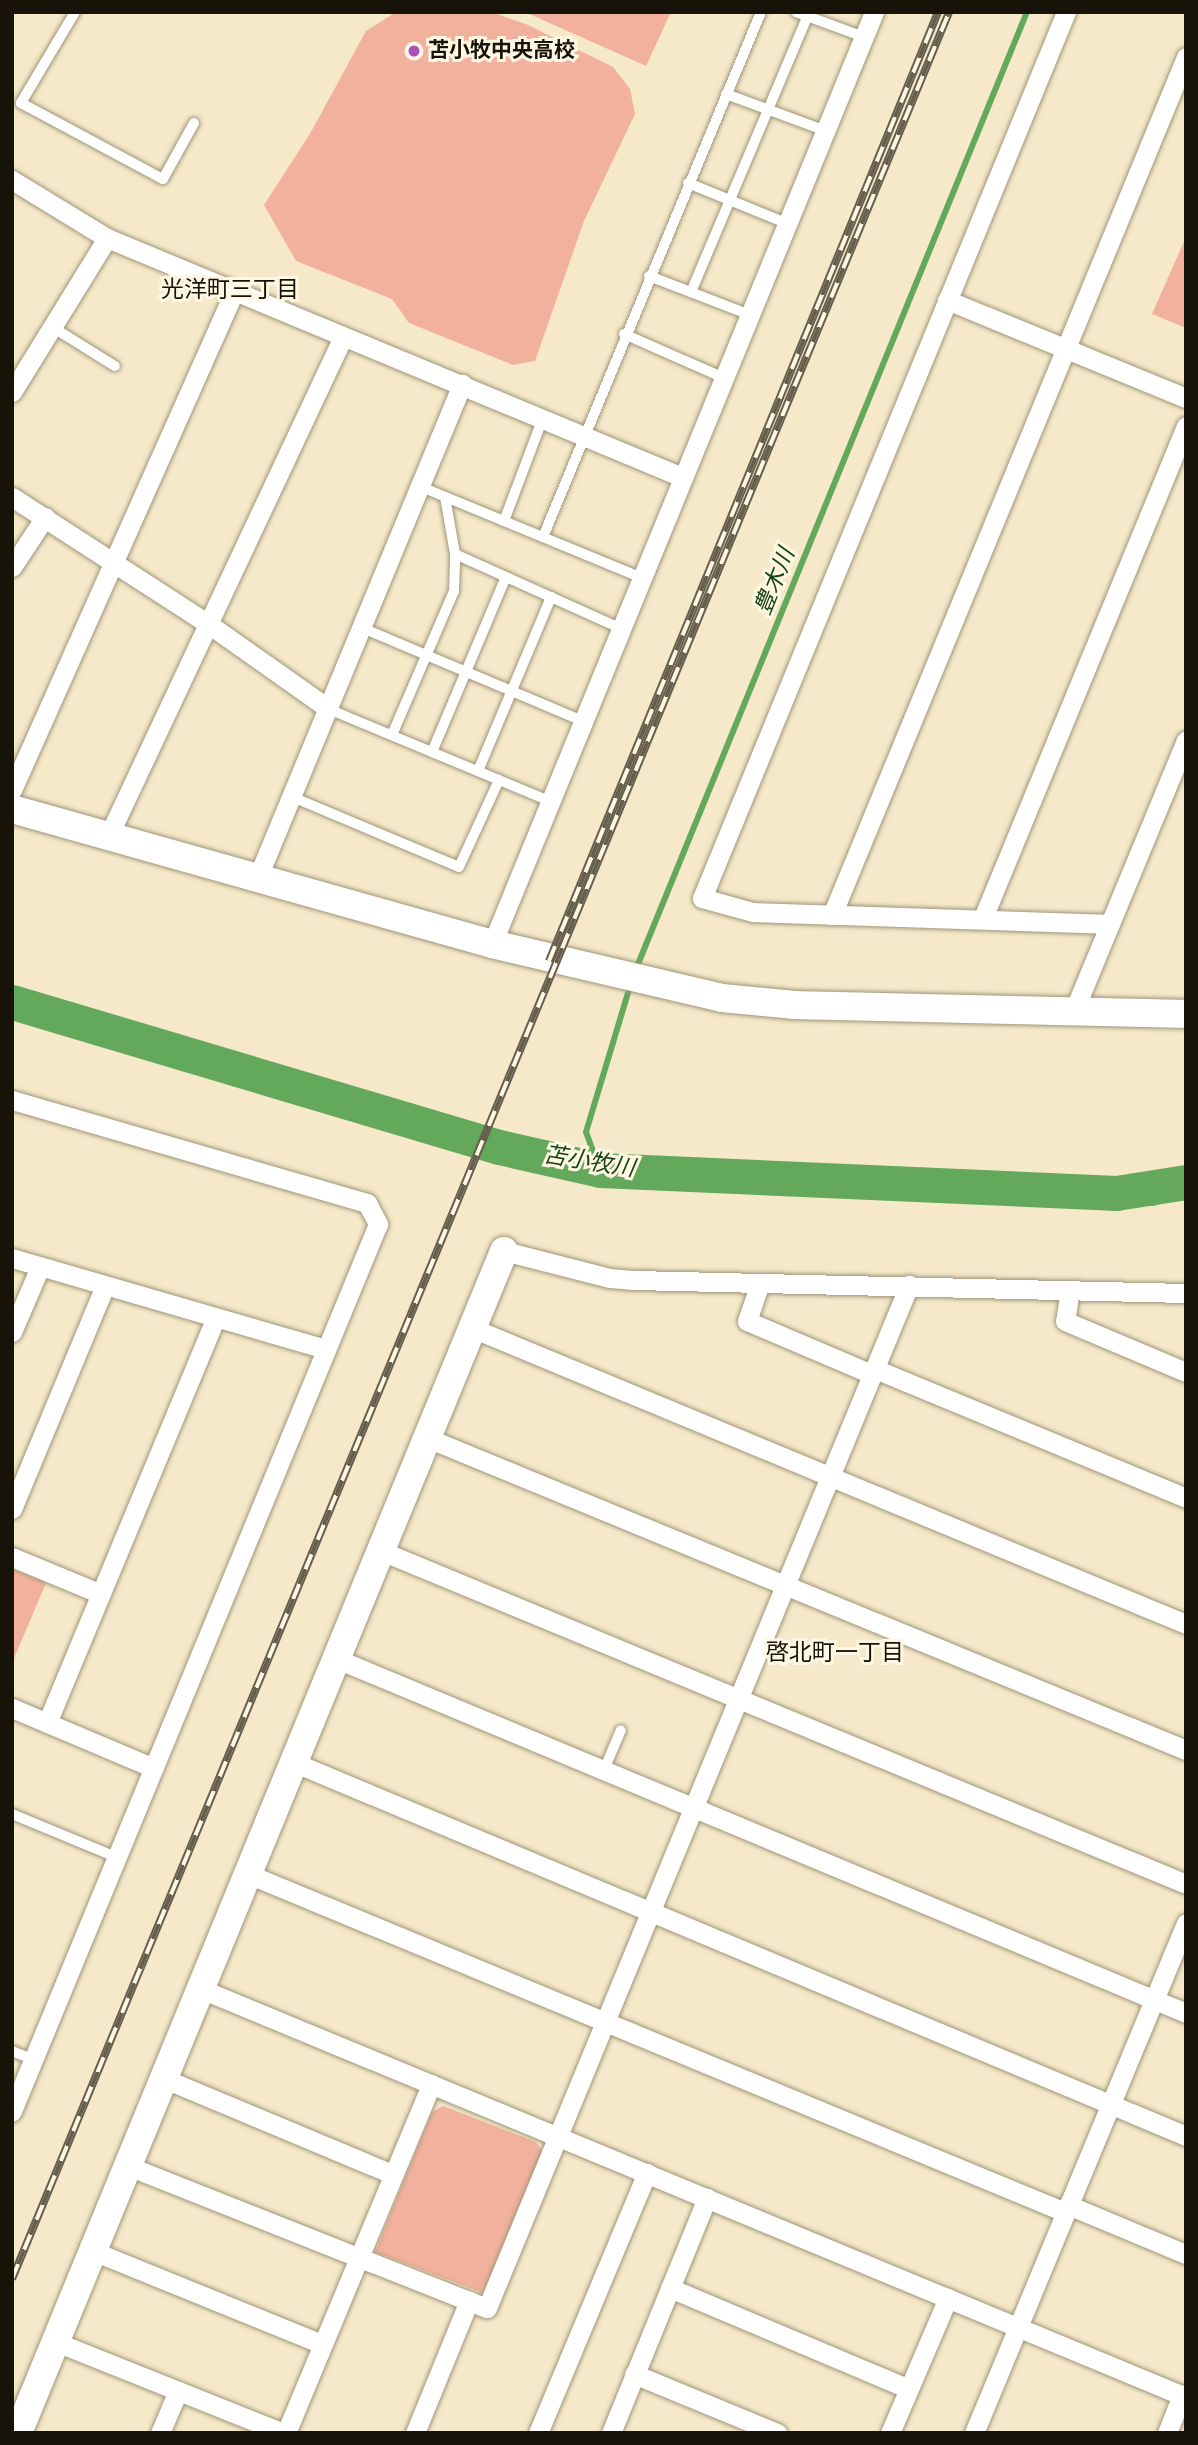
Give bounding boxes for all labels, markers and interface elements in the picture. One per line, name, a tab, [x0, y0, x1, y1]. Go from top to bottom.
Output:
place label: 苫小牧中央高校	[428, 38, 575, 64]
marker: 苫小牧中央高校	[406, 43, 422, 59]
district label: 光洋町三丁目	[161, 277, 299, 305]
water label: 豊木川	[750, 545, 802, 619]
water label: 苫小牧川	[541, 1142, 637, 1184]
district label: 啓北町一丁目	[766, 1640, 904, 1668]

